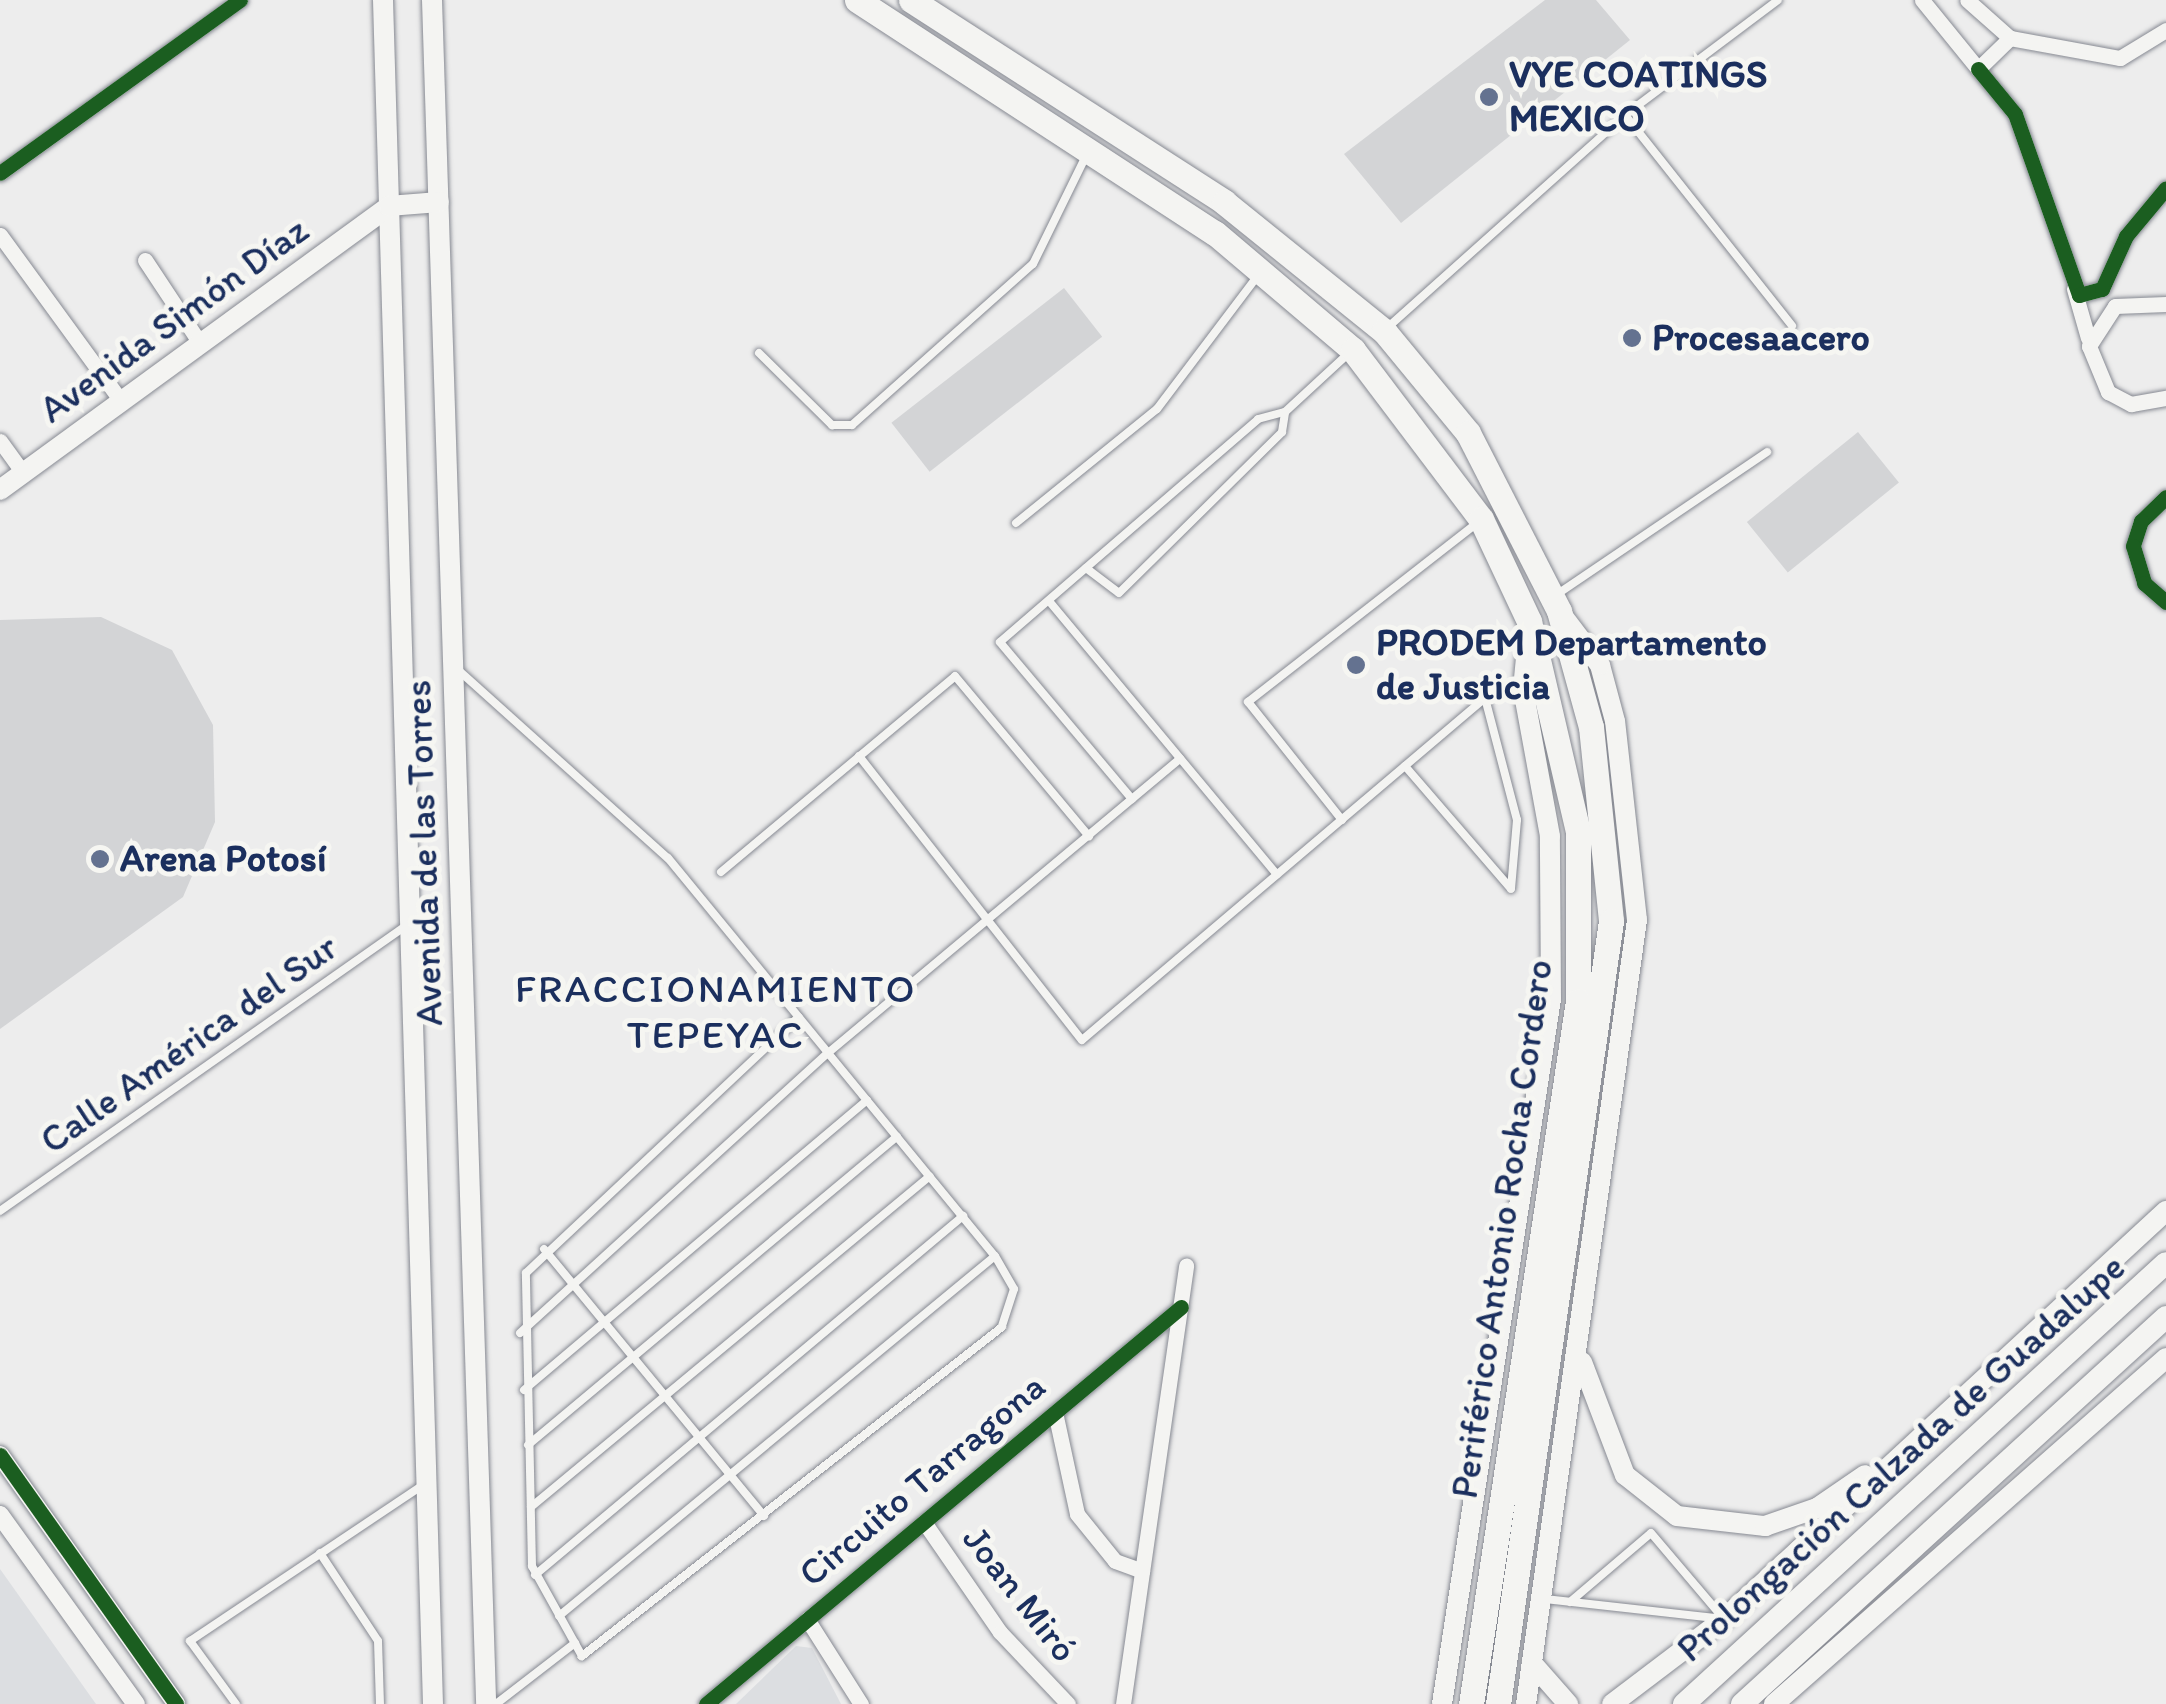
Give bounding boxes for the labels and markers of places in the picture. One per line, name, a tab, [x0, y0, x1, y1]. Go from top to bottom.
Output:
place label: VYE COATINGS MEXICO	[1509, 52, 1768, 142]
marker: VYE COATINGS MEXICO	[1478, 86, 1500, 108]
place label: Procesaacero	[1652, 315, 1870, 361]
marker: Procesaacero	[1621, 327, 1643, 349]
place label: PRODEM Departamento de Justicia	[1376, 620, 1768, 709]
marker: PRODEM Departamento de Justicia	[1345, 654, 1367, 676]
place label: Arena Potosí	[120, 836, 325, 882]
marker: Arena Potosí	[89, 848, 111, 870]

